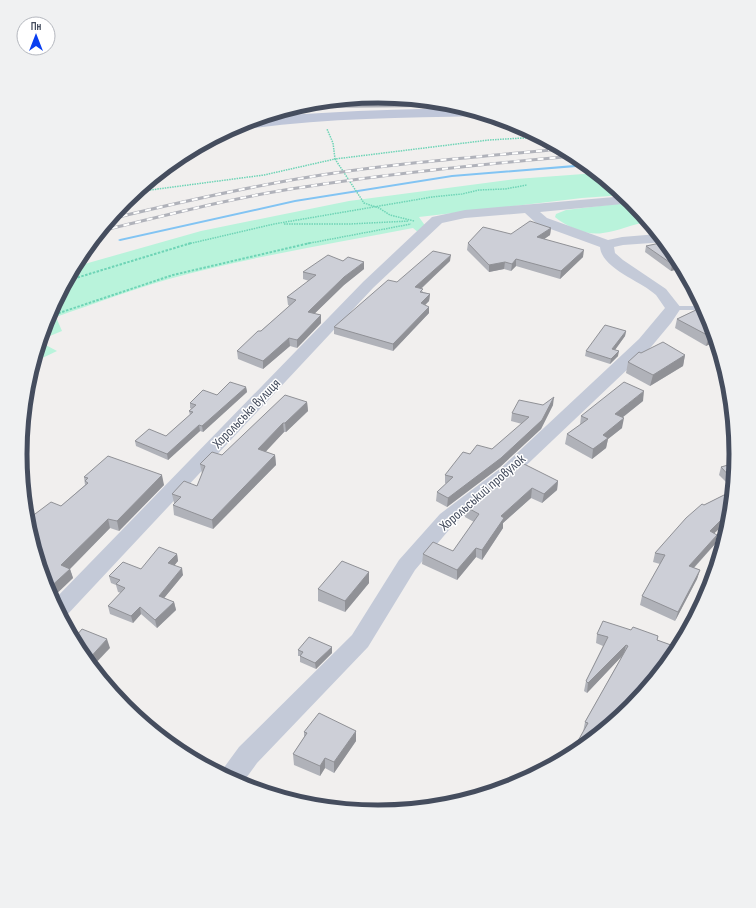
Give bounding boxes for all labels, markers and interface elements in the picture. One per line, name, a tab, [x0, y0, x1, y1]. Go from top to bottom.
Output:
north arrow	[16, 16, 56, 56]
text: Пн	[31, 20, 42, 33]
street label: Хорольська вулиця	[208, 375, 284, 452]
street label: Хорольський провулок	[435, 450, 529, 535]

